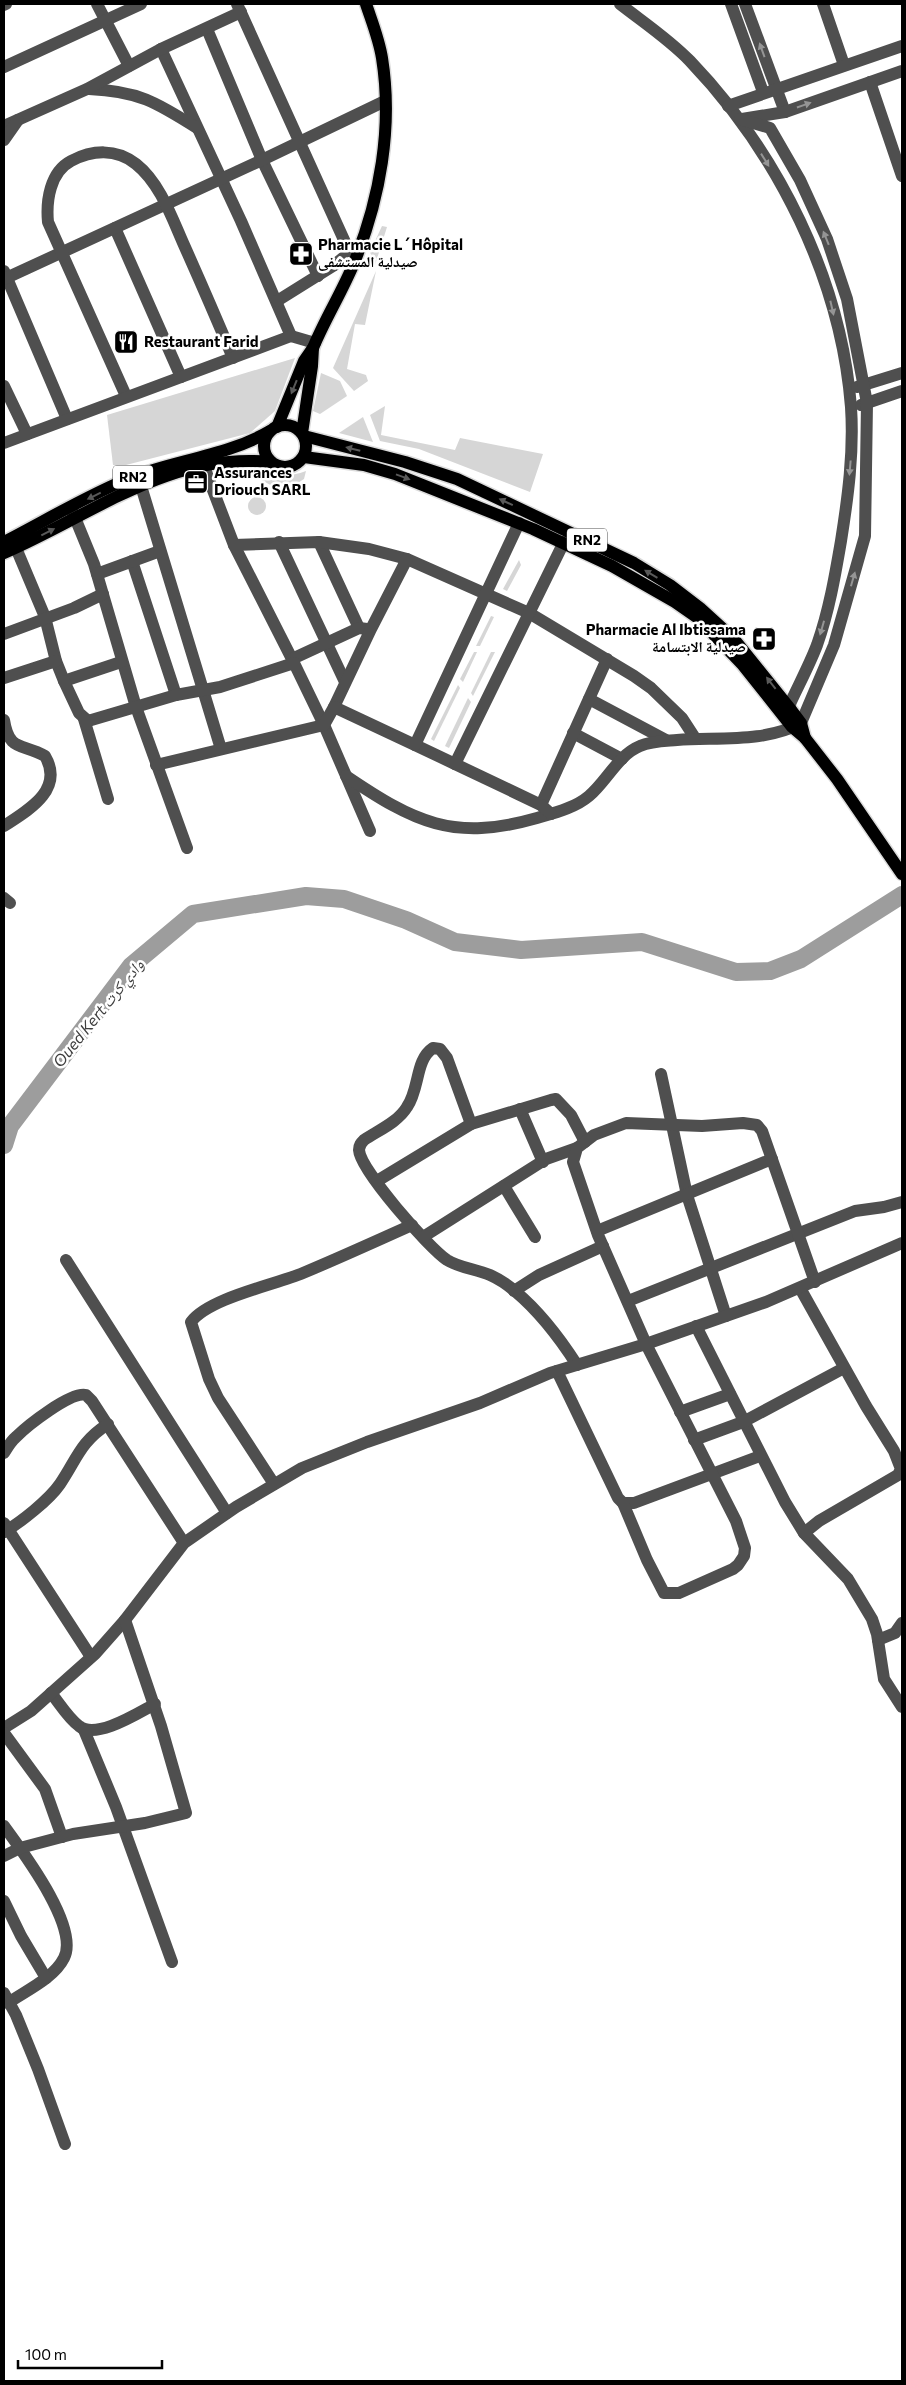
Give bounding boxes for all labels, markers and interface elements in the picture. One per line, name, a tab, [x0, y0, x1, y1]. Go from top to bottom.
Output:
one-way arrow	[758, 42, 765, 57]
one-way arrow	[797, 101, 812, 109]
one-way arrow	[761, 154, 770, 167]
one-way arrow	[821, 231, 829, 245]
place label: Pharmacie L´Hôpital صيدلية المستشفى	[318, 235, 463, 271]
pharmacy icon: Pharmacie L´Hôpital صيدلية المستشفى	[288, 241, 314, 267]
one-way arrow	[828, 300, 836, 315]
restaurant icon: Restaurant Farid	[113, 329, 139, 355]
place label: Restaurant Farid	[144, 332, 259, 350]
one-way arrow	[290, 380, 298, 395]
one-way arrow	[345, 444, 360, 452]
one-way arrow	[846, 461, 854, 477]
place label: Assurances Driouch SARL	[214, 463, 311, 498]
road number: RN2	[113, 466, 153, 488]
office icon: Assurances Driouch SARL	[183, 469, 209, 495]
one-way arrow	[396, 473, 411, 481]
one-way arrow	[87, 492, 101, 500]
one-way arrow	[499, 498, 513, 506]
one-way arrow	[40, 528, 55, 536]
road number: RN2	[567, 528, 607, 552]
one-way arrow	[645, 570, 658, 579]
one-way arrow	[850, 571, 858, 586]
place label: Pharmacie Al Ibtissama صيدلية الابتسامة	[586, 620, 746, 656]
one-way arrow	[817, 621, 825, 636]
pharmacy icon: Pharmacie Al Ibtissama صيدلية الابتسامة	[751, 626, 777, 652]
one-way arrow	[765, 677, 776, 690]
water label: Oued Kert وادي كرت	[48, 954, 150, 1073]
scale bar	[18, 2338, 161, 2370]
text: 100 m	[25, 2345, 67, 2363]

